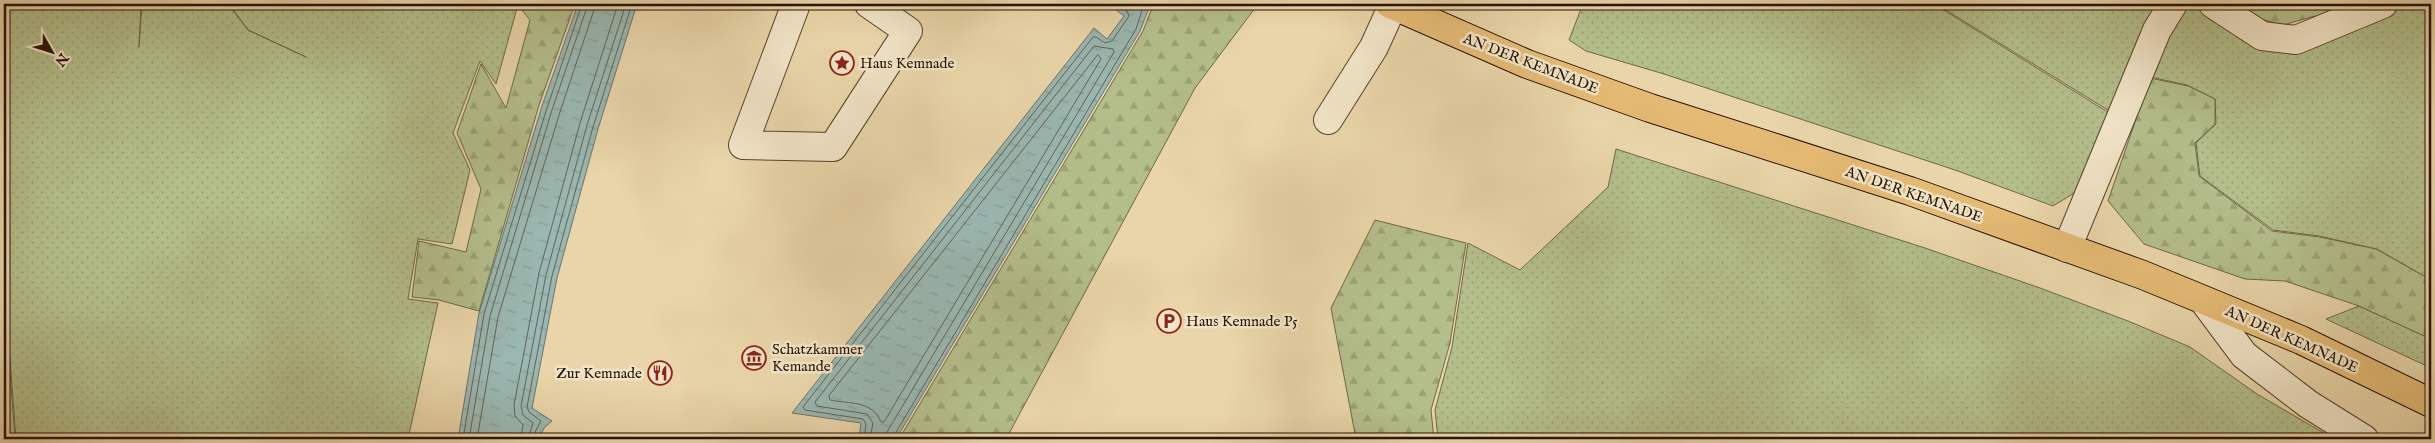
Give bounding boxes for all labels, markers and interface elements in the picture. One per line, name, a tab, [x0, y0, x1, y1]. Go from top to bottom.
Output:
north arrow	[28, 28, 78, 78]
street label: AN DER KEMNADE	[1459, 28, 1601, 98]
text: N	[51, 48, 73, 70]
place icon: Haus Kemnade	[829, 50, 855, 76]
place label: Haus Kemnade	[860, 54, 954, 73]
street label: AN DER KEMNADE	[1842, 162, 1985, 227]
street label: AN DER KEMNADE	[2221, 301, 2361, 377]
parking icon: Haus Kemnade P5	[1156, 308, 1182, 334]
place label: Haus Kemnade P5	[1186, 312, 1298, 331]
place label: Schatzkammer Kemande	[772, 340, 863, 376]
museum icon: Schatzkammer Kemande	[741, 345, 767, 371]
restaurant icon: Zur Kemnade	[647, 360, 673, 386]
place label: Zur Kemnade	[556, 364, 642, 383]

